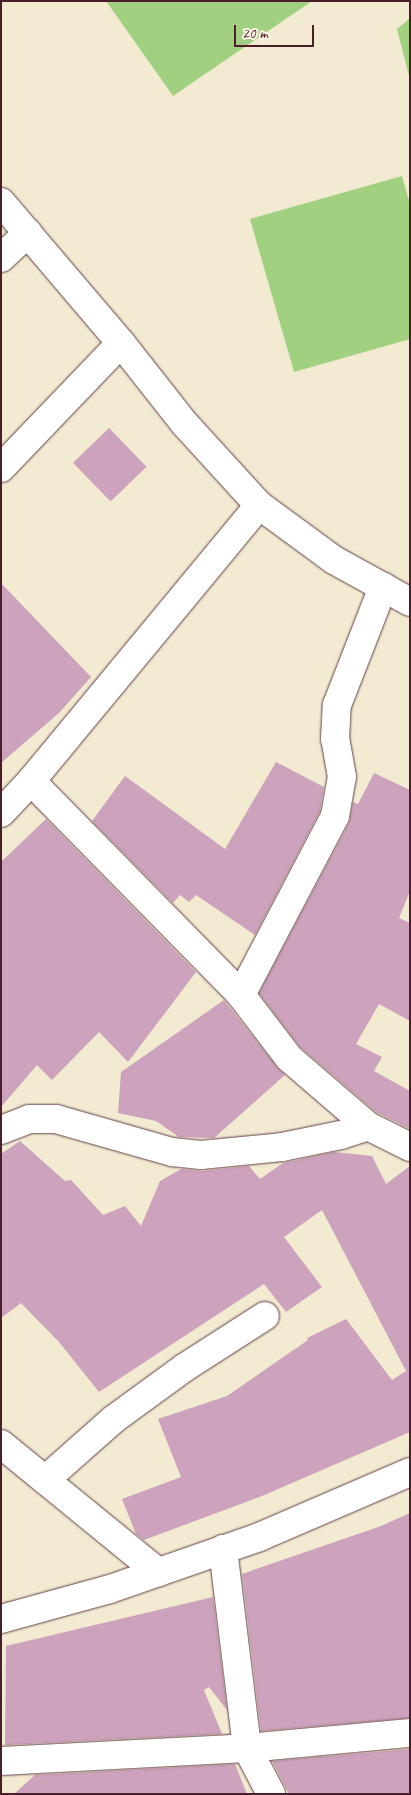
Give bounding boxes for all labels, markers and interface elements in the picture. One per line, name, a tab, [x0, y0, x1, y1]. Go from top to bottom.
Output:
scale bar	[236, 15, 316, 47]
text: 20 m	[242, 24, 268, 43]

